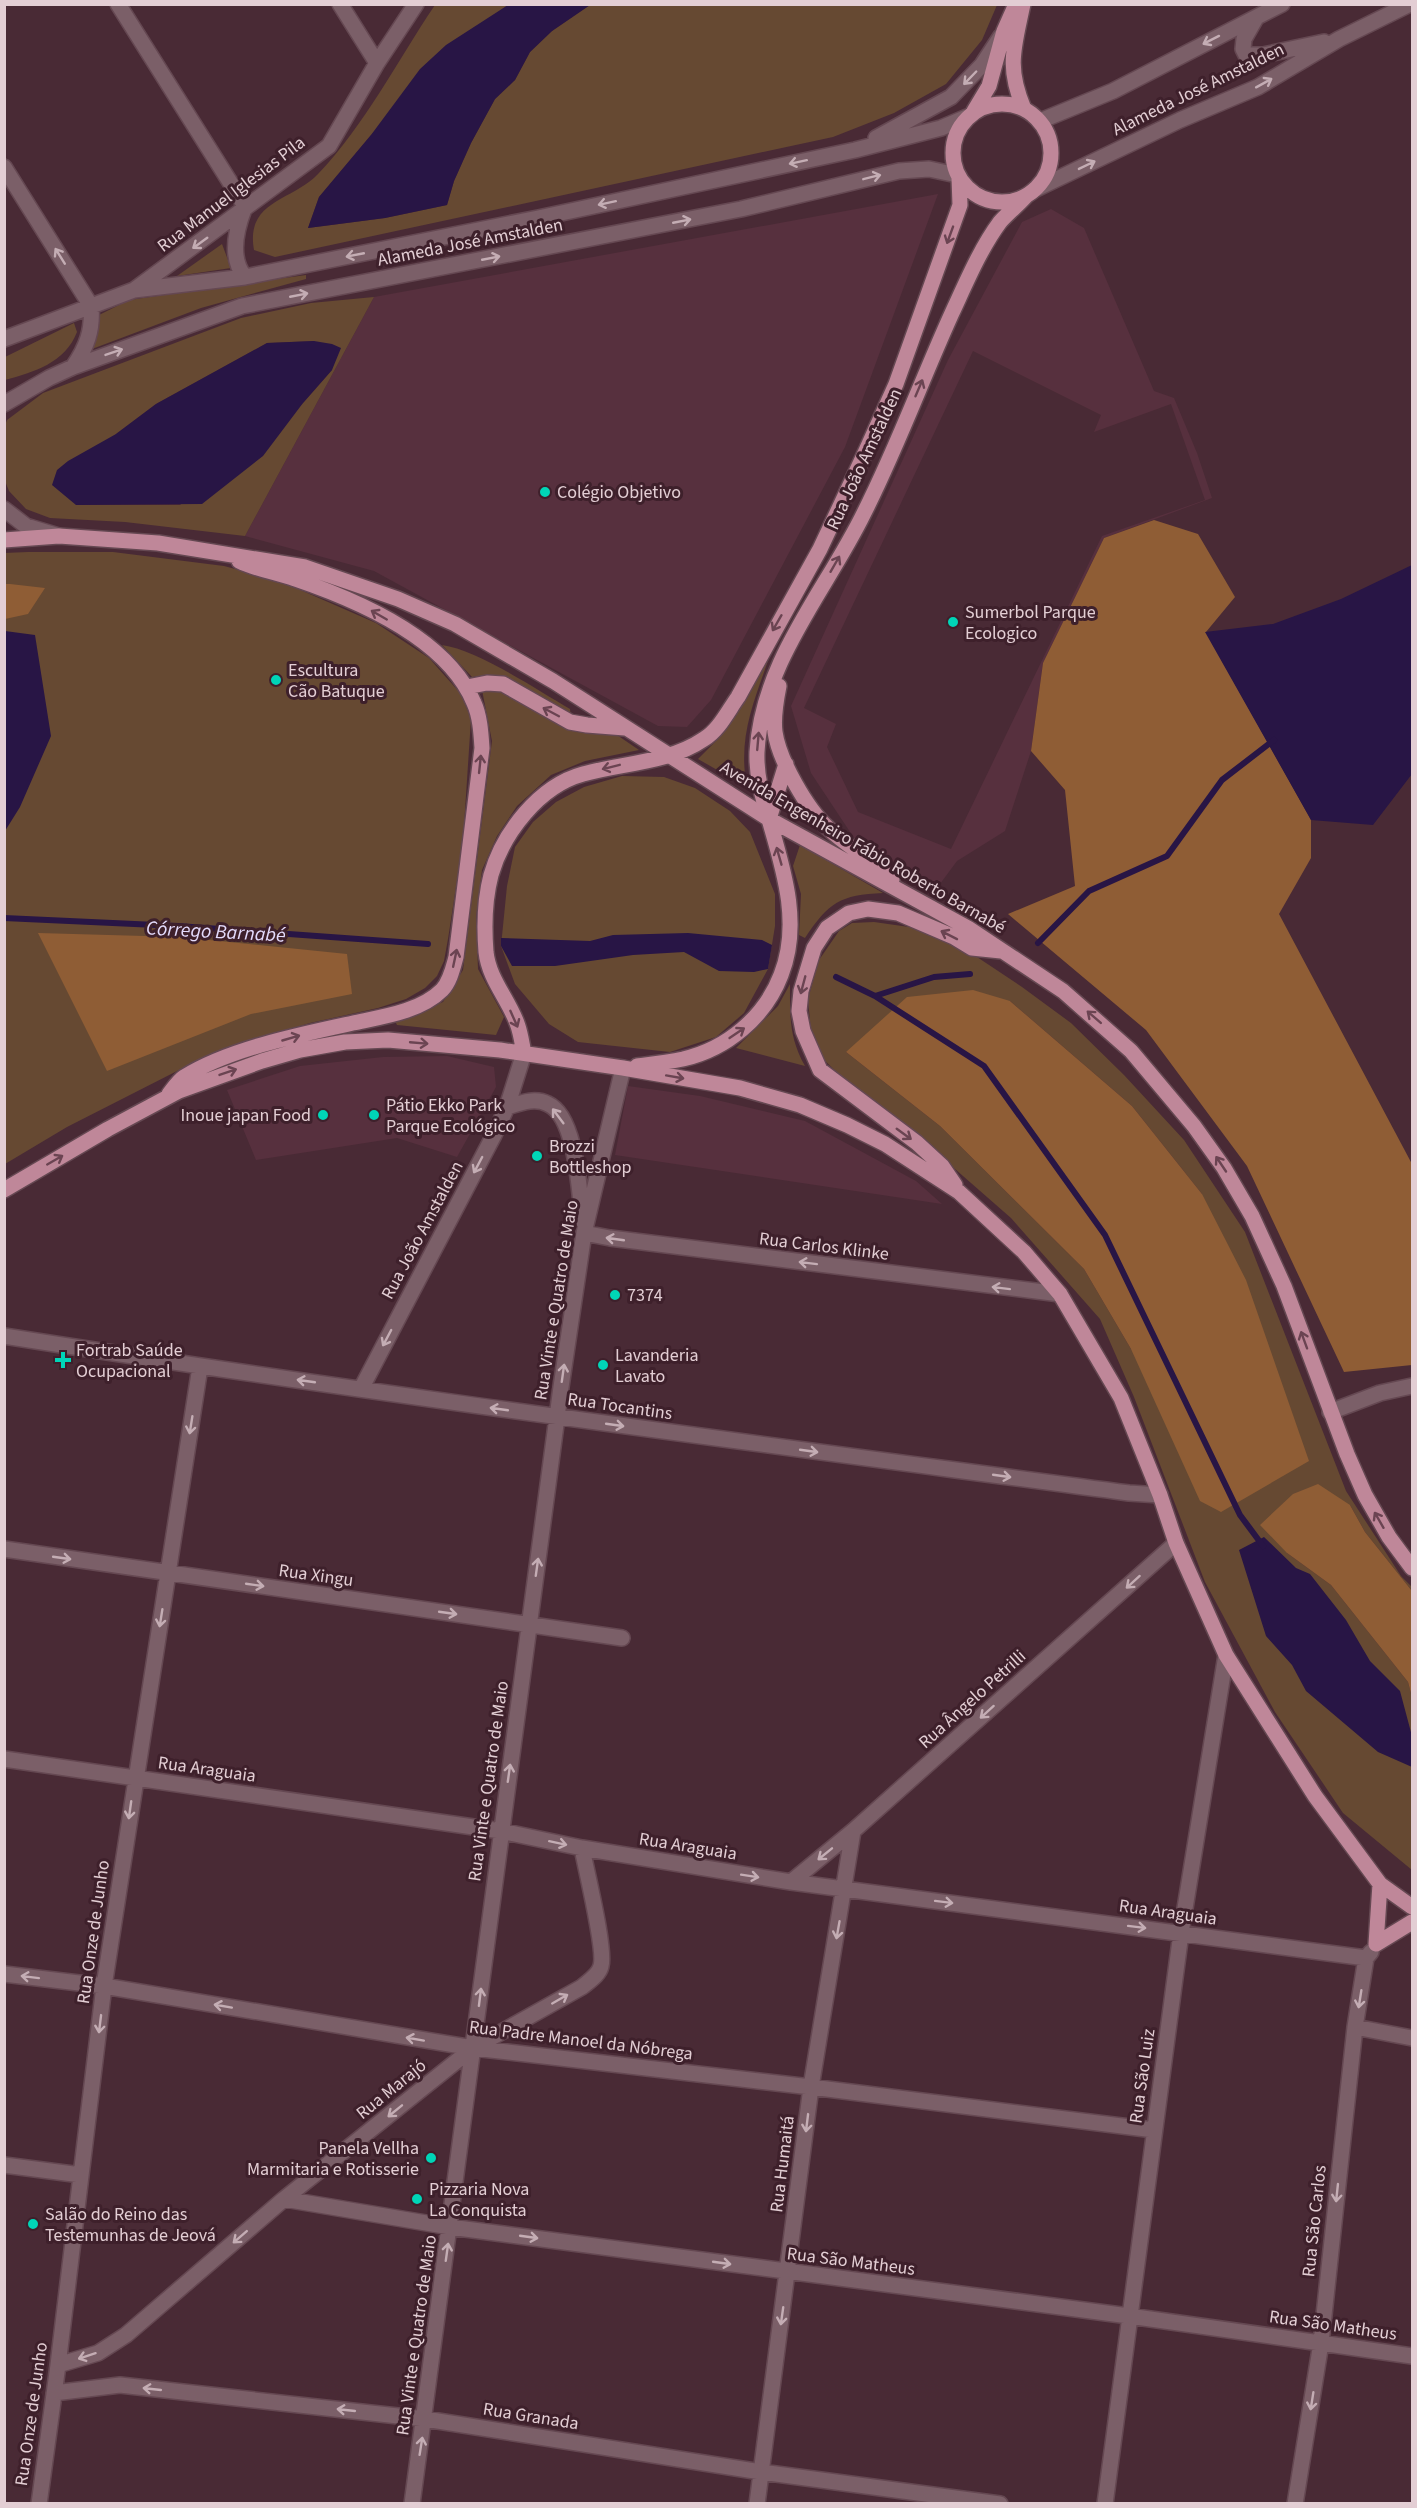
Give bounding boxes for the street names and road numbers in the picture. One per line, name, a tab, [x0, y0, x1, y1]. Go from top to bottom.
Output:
street label: Alameda José Amstalden	[1108, 37, 1288, 142]
street label: Rua Manuel Iglesias Pila	[152, 130, 310, 258]
street label: Alameda José Amstalden	[375, 212, 565, 273]
street label: Rua João Amstalden	[821, 384, 908, 534]
street label: Avenida Engenheiro Fábio Roberto Barnabé	[715, 755, 1010, 940]
street label: Rua João Amstalden	[375, 1157, 469, 1304]
street label: Rua Vinte e Quatro de Maio	[528, 1198, 585, 1402]
street label: Rua Carlos Klinke	[758, 1226, 890, 1267]
street label: Rua Tocantins	[566, 1387, 674, 1426]
street label: Rua Xingu	[277, 1558, 355, 1593]
street label: Rua Ângelo Petrilli	[913, 1644, 1032, 1754]
street label: Rua Vinte e Quatro de Maio	[462, 1679, 515, 1883]
street label: Rua Araguaia	[156, 1750, 258, 1789]
street label: Rua Araguaia	[637, 1826, 739, 1867]
street label: Rua Onze de Junho	[71, 1859, 116, 2006]
street label: Rua Araguaia	[1117, 1893, 1219, 1932]
street label: Rua Padre Manoel da Nóbrega	[468, 2014, 694, 2067]
street label: Rua São Luiz	[1123, 2027, 1162, 2125]
street label: Rua Marajó	[351, 2053, 432, 2126]
street label: Rua Humaitá	[764, 2114, 801, 2214]
street label: Rua São Carlos	[1296, 2164, 1333, 2278]
street label: Rua Vinte e Quatro de Maio	[390, 2233, 443, 2437]
street label: Rua São Matheus	[785, 2241, 916, 2282]
street label: Rua São Matheus	[1267, 2304, 1398, 2347]
street label: Rua Onze de Junho	[9, 2341, 54, 2488]
street label: Rua Granada	[481, 2397, 581, 2436]

